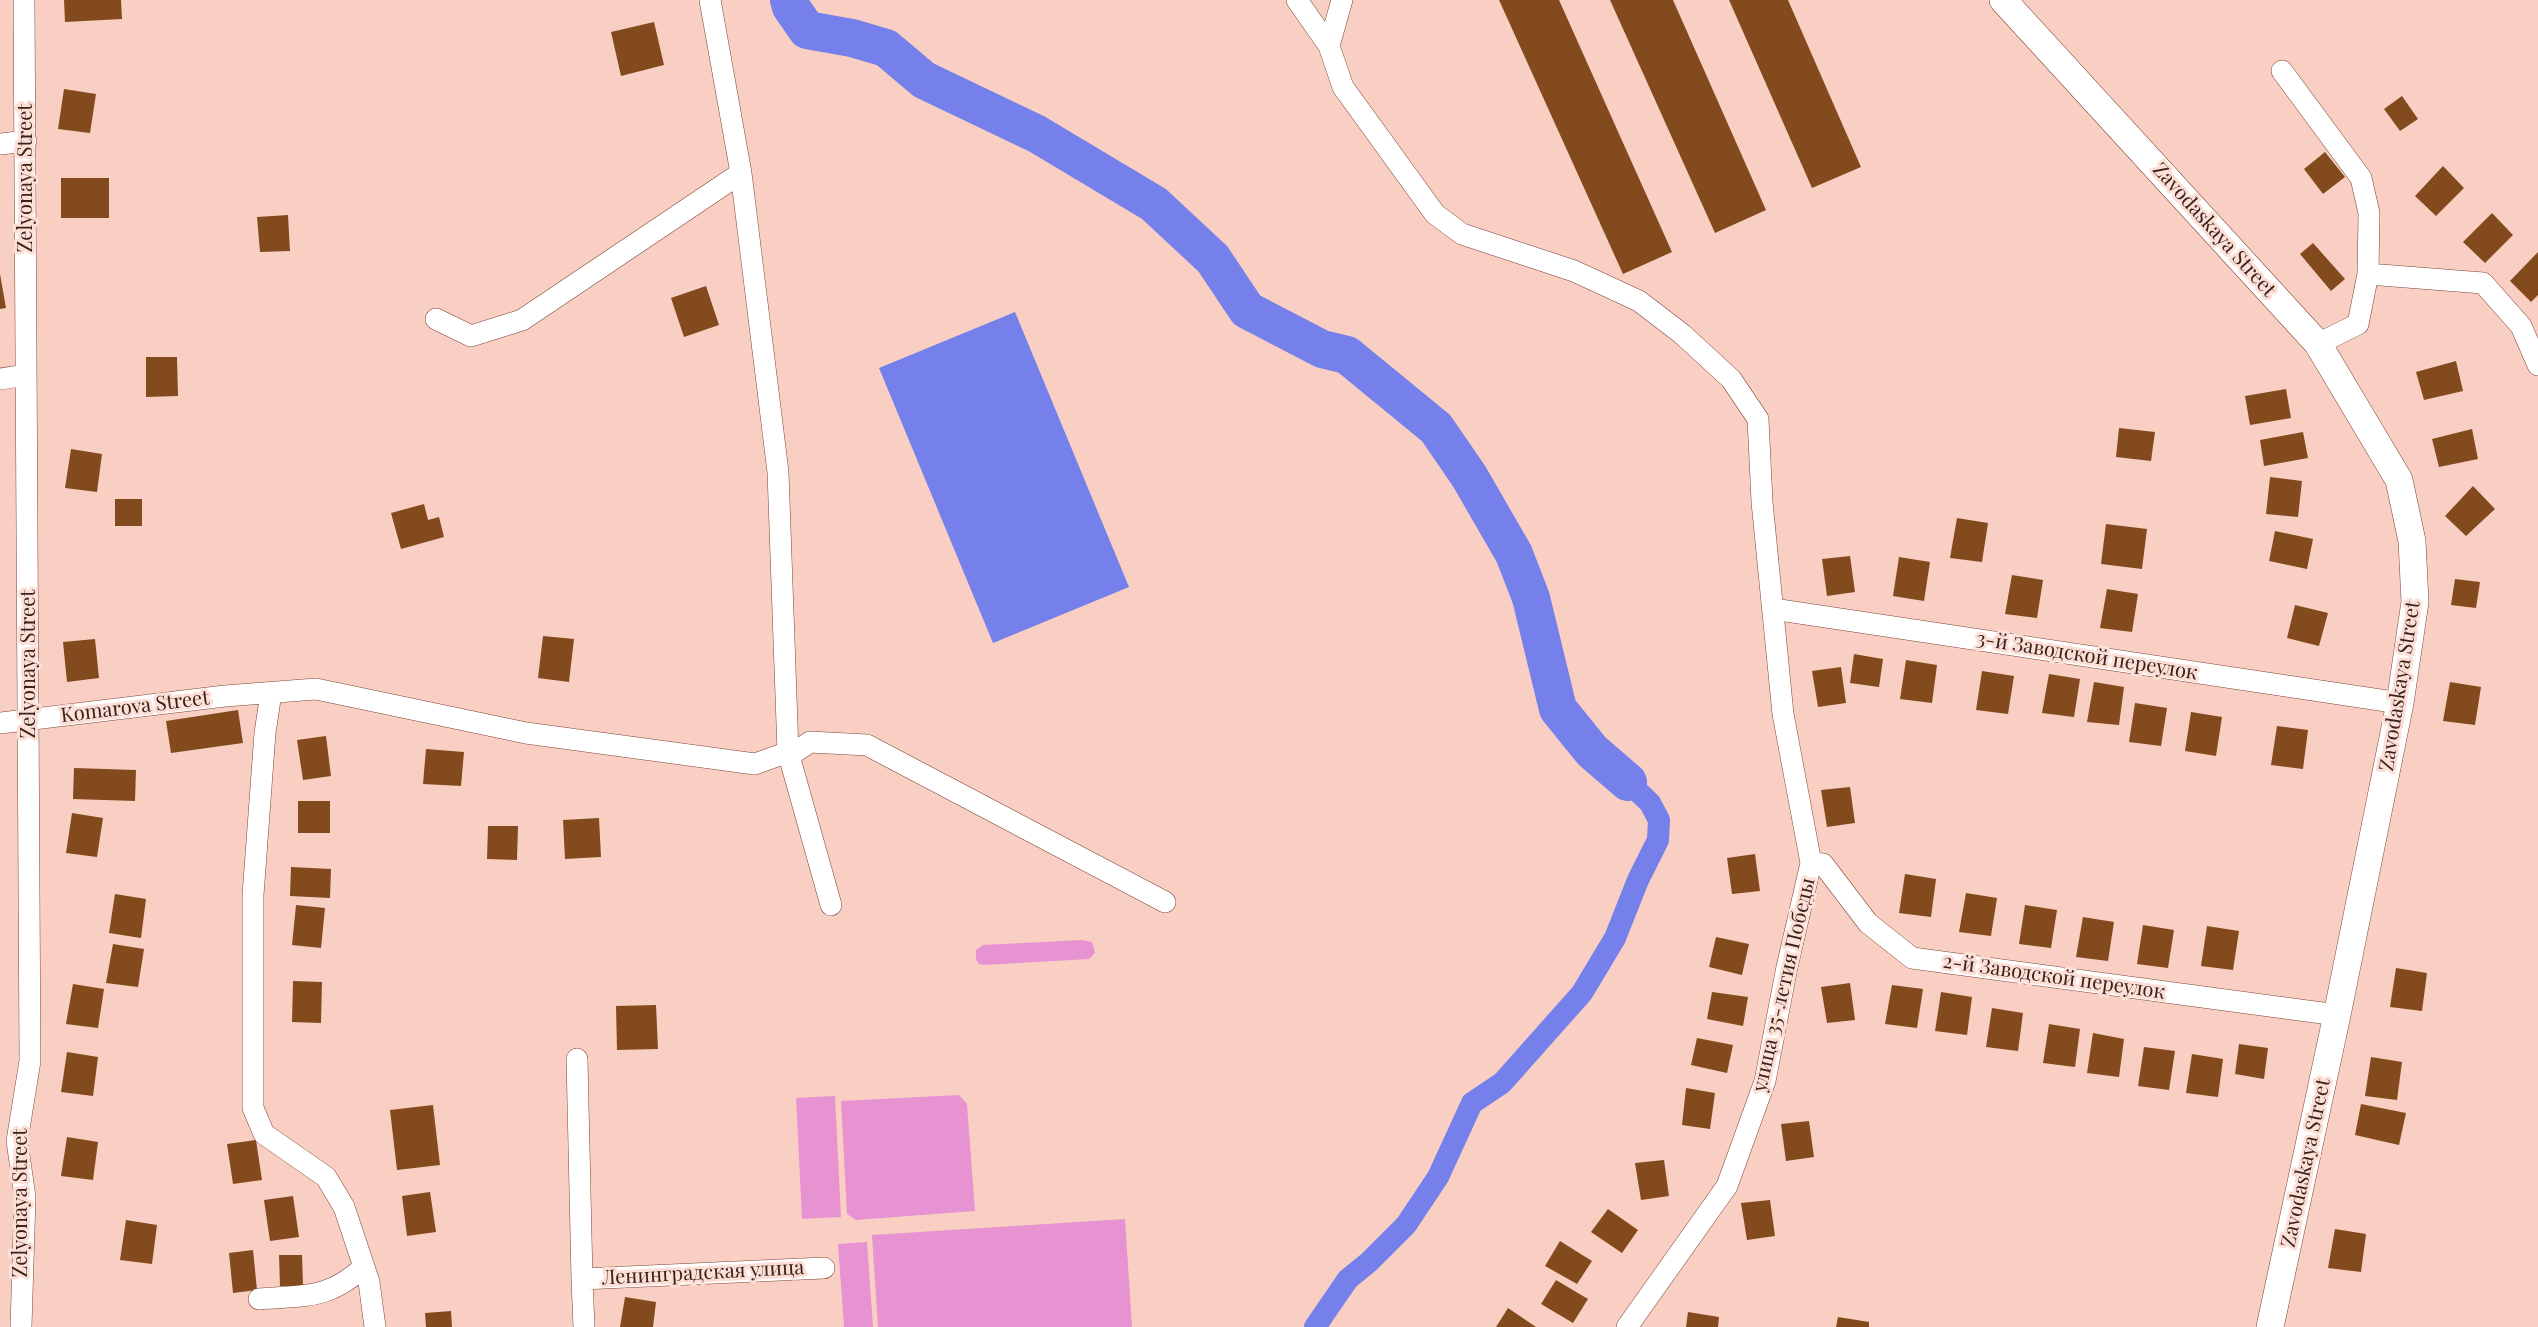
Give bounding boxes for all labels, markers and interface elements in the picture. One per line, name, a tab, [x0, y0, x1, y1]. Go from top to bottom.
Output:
street label: Zelyonaya Street	[14, 104, 38, 252]
street label: Zavodaskaya Street	[2148, 158, 2280, 302]
street label: Zelyonaya Street	[17, 590, 41, 738]
street label: Zavodaskaya Street	[2375, 599, 2425, 773]
street label: 3-й Заводской переулок	[1975, 627, 2199, 685]
street label: Komarova Street	[59, 686, 211, 728]
street label: улица 35-летия Победы	[1748, 876, 1820, 1094]
street label: 2-й Заводской переулок	[1941, 950, 2167, 1004]
street label: Zavodaskaya Street	[2276, 1076, 2336, 1250]
street label: Zelyonaya Street	[9, 1129, 33, 1277]
street label: Ленинградская улица	[601, 1256, 805, 1290]

